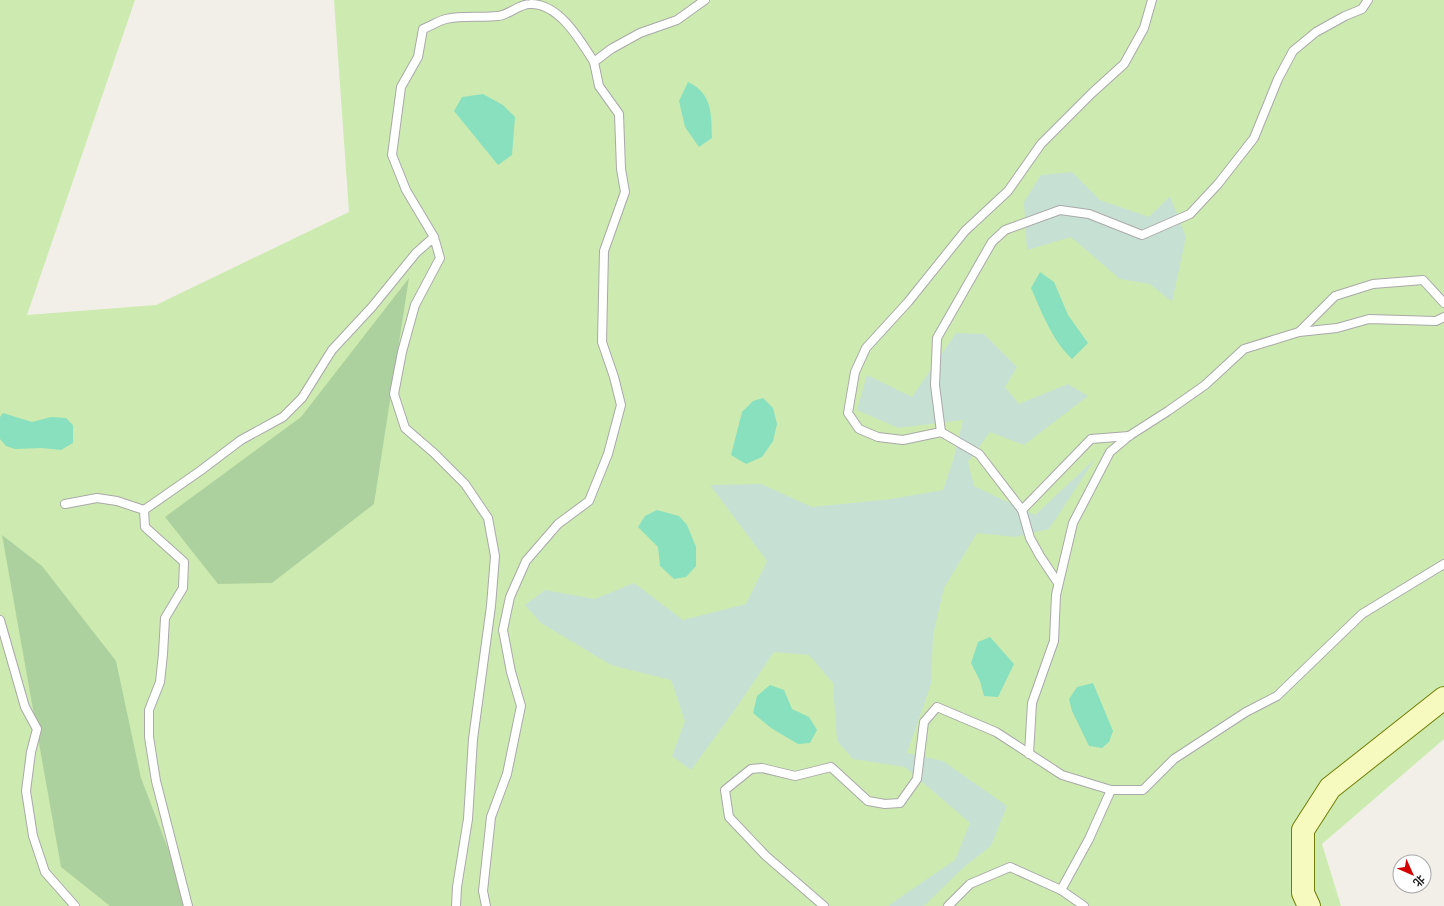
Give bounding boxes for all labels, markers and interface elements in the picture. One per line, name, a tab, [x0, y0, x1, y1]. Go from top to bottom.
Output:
north arrow	[1392, 854, 1432, 894]
text: 北	[1410, 872, 1429, 891]

